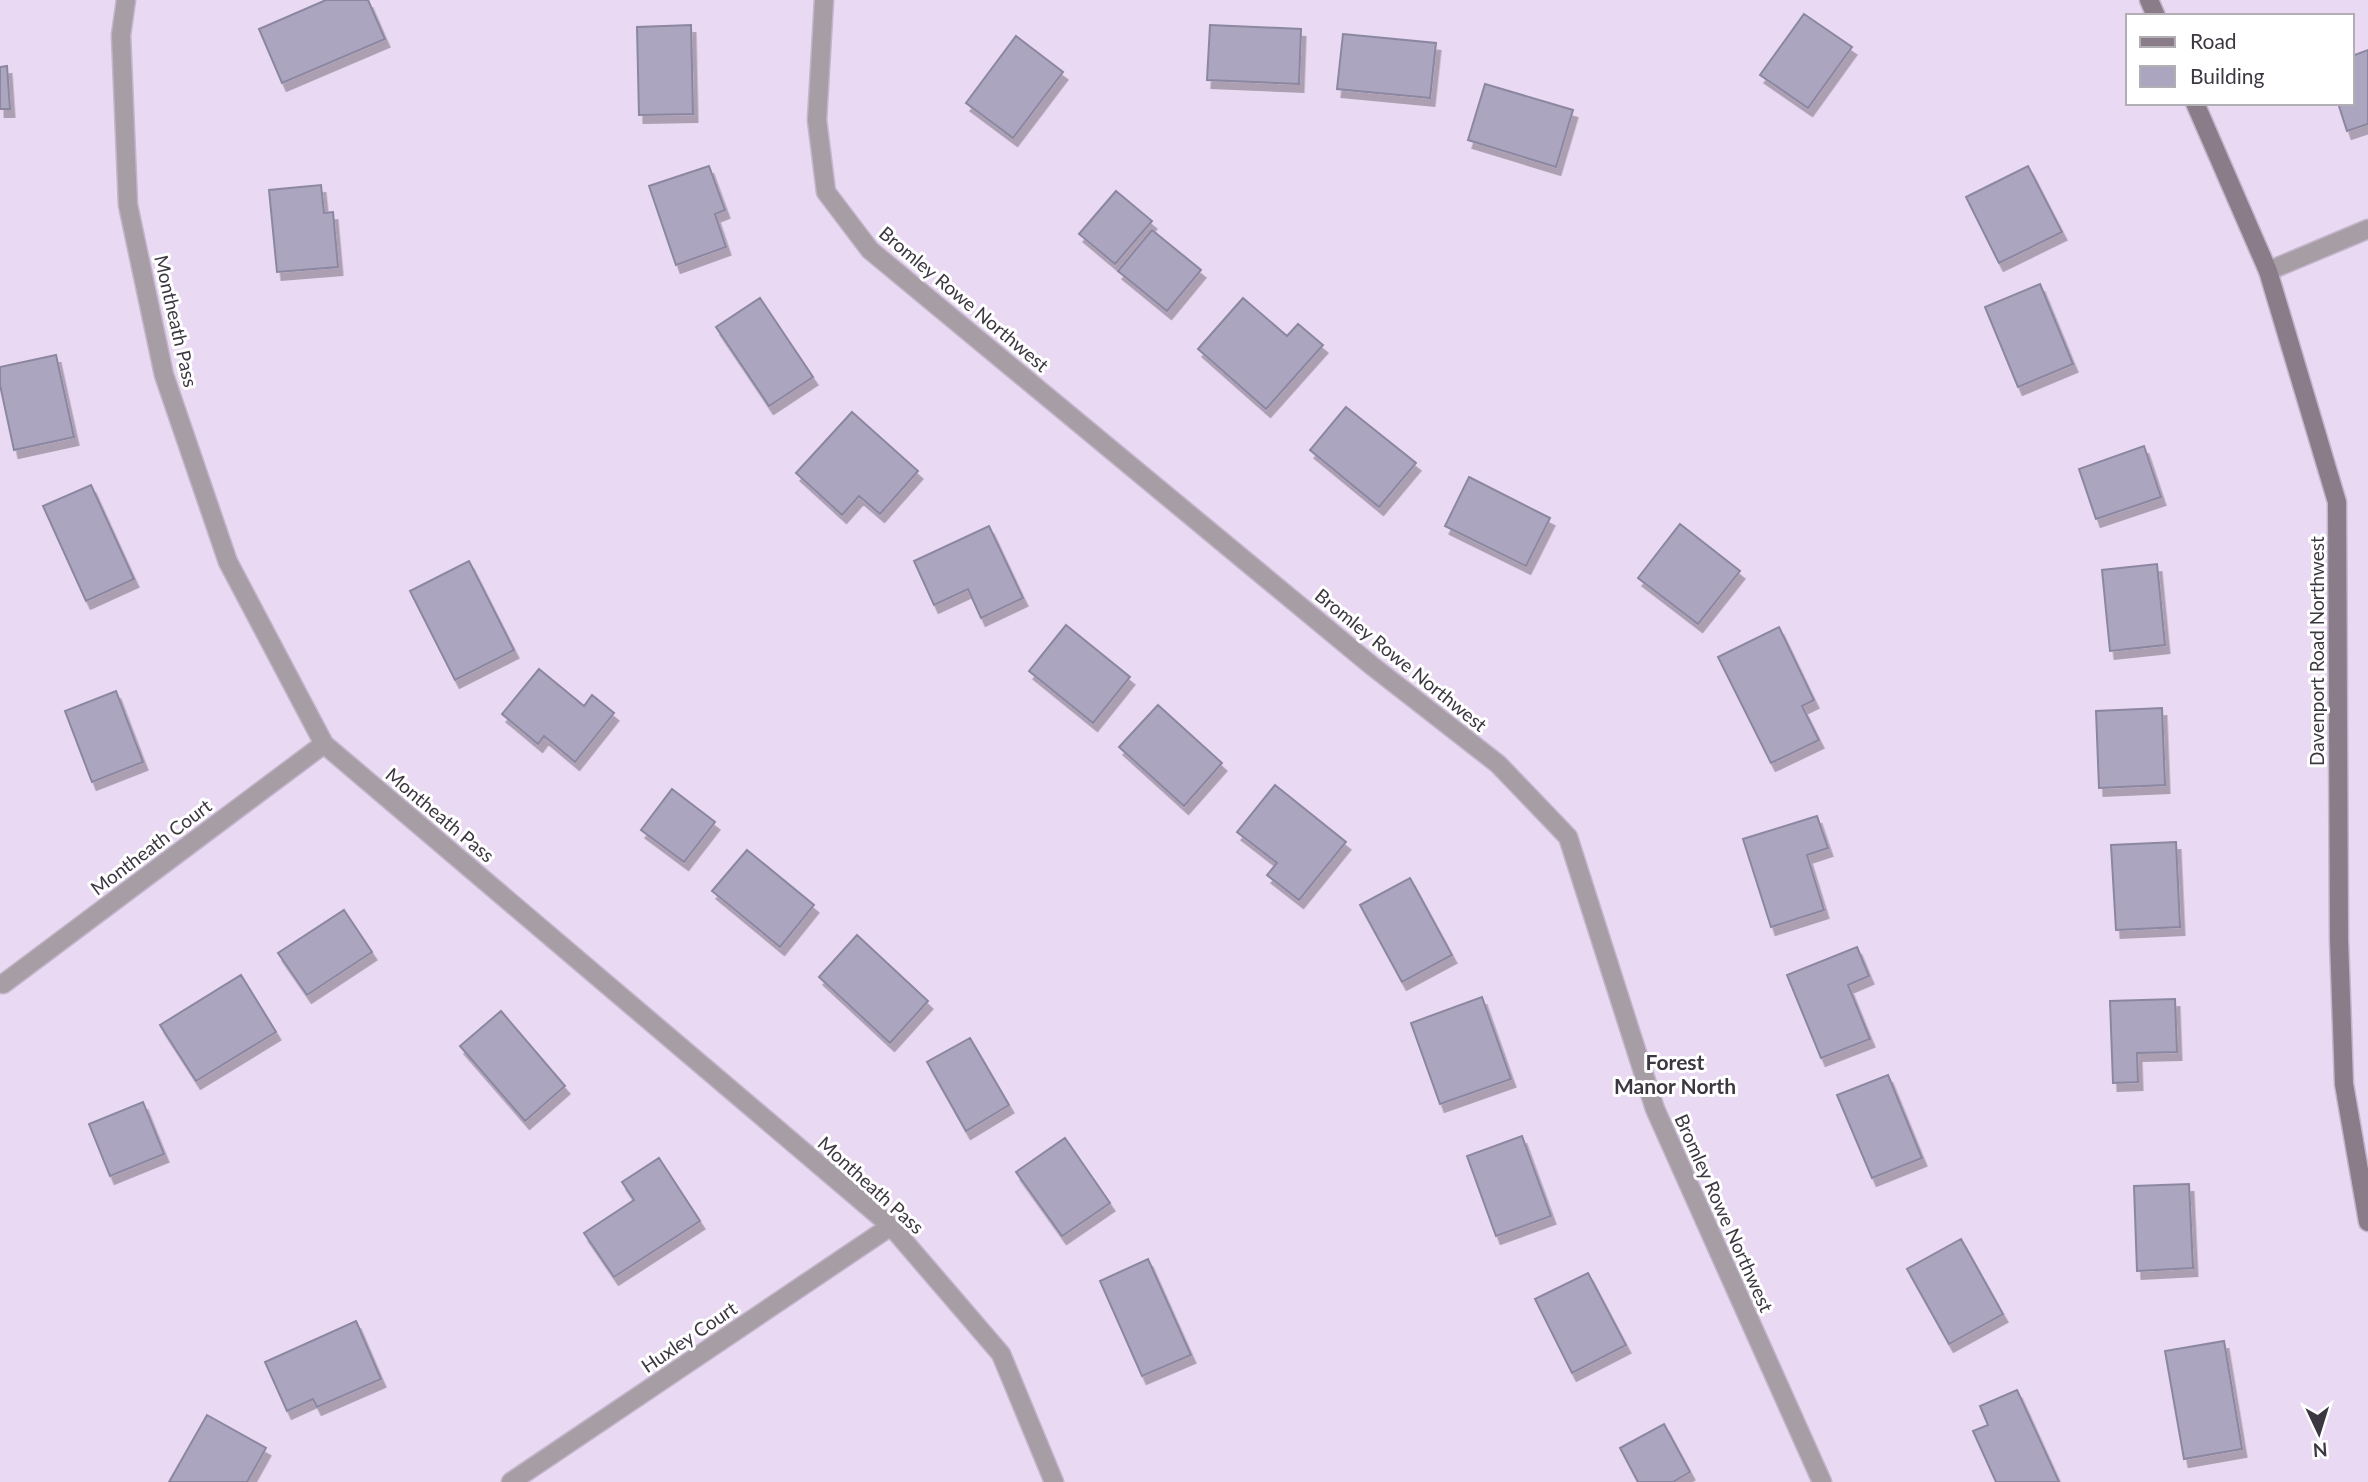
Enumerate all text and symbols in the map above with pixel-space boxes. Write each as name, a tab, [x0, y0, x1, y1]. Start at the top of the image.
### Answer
legend	[2126, 14, 2354, 105]
text: Road	[2190, 28, 2237, 53]
text: Building	[2190, 63, 2265, 88]
street label: Bromley Rowe Northwest	[875, 221, 1054, 376]
street label: Montheath Pass	[150, 253, 203, 389]
street label: Davenport Road Northwest	[2305, 536, 2328, 766]
street label: Bromley Rowe Northwest	[1311, 583, 1492, 736]
street label: Montheath Pass	[381, 763, 499, 867]
street label: Montheath Court	[86, 794, 216, 899]
district label: Forest Manor North	[1614, 1049, 1736, 1098]
street label: Bromley Rowe Northwest	[1670, 1110, 1779, 1315]
street label: Montheath Pass	[814, 1131, 929, 1238]
street label: Huxley Court	[637, 1296, 741, 1377]
north arrow	[2284, 1398, 2354, 1468]
text: N	[2312, 1438, 2328, 1462]

